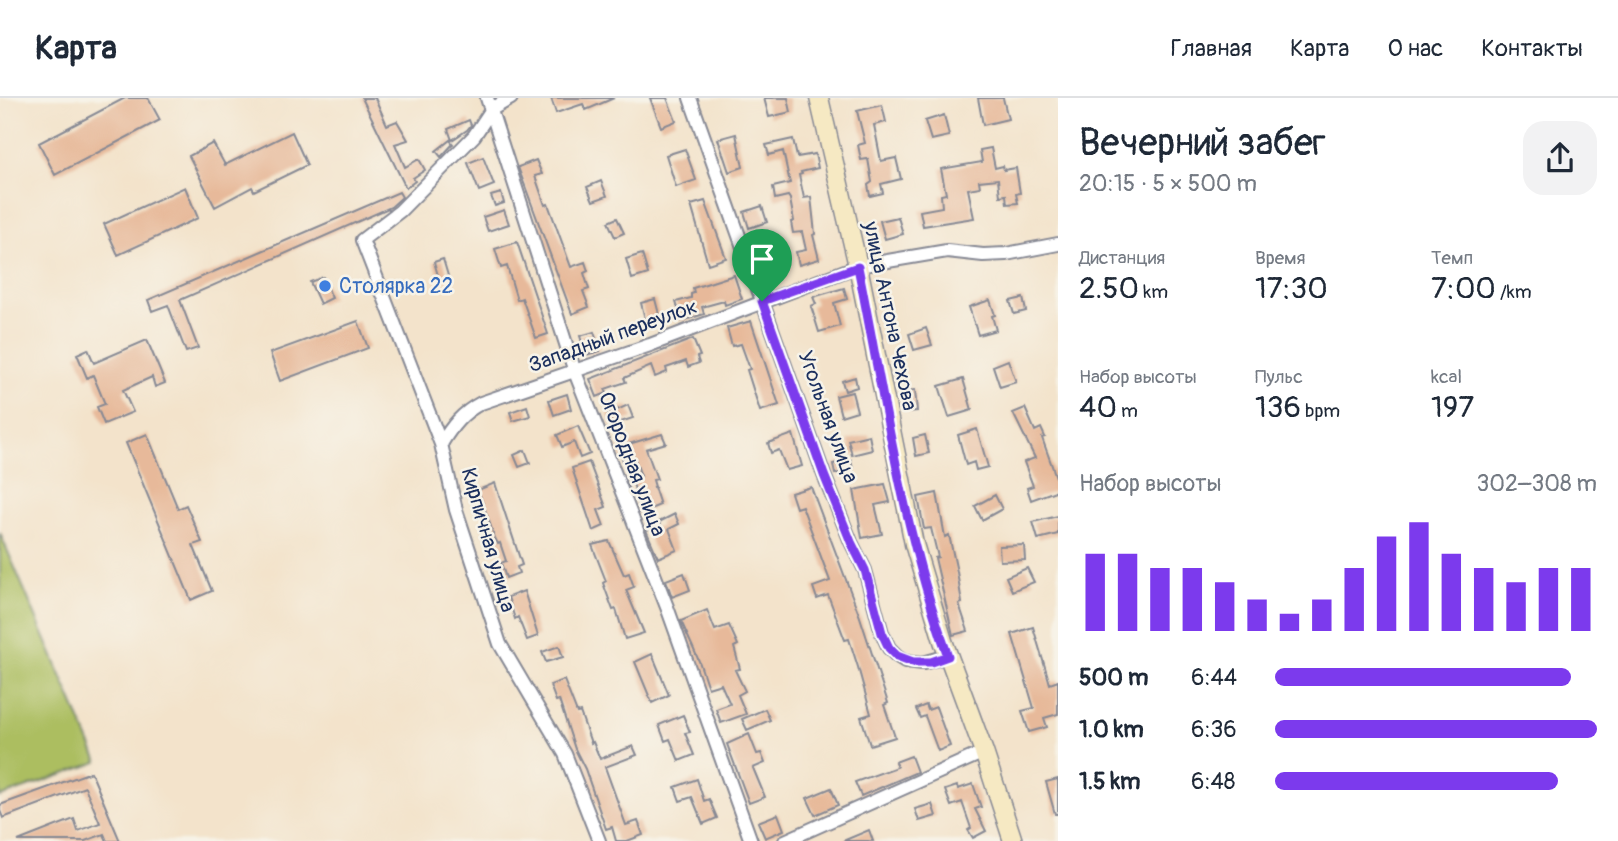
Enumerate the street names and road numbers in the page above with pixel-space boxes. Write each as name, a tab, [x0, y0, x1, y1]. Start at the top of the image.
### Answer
street label: улица Антона Чехова	[857, 218, 923, 413]
street label: Западный переулок	[525, 293, 701, 379]
street label: Угольная улица	[792, 347, 864, 487]
street label: Огородная улица	[592, 388, 672, 540]
street label: Кирпичная улица	[454, 465, 522, 615]

